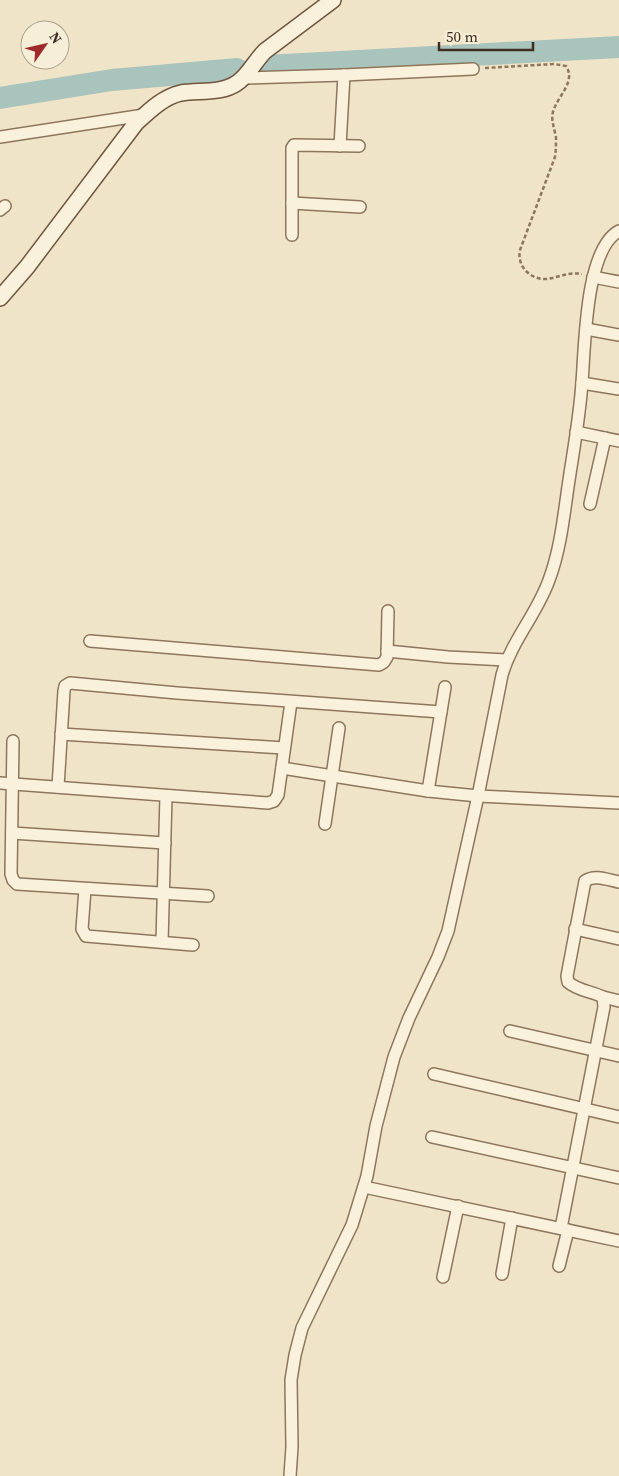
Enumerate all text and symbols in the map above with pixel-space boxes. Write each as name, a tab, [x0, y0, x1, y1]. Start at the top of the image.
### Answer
north arrow	[20, 20, 70, 70]
scale bar	[439, 20, 533, 52]
text: 50 m	[446, 26, 478, 47]
text: N	[45, 28, 67, 48]

